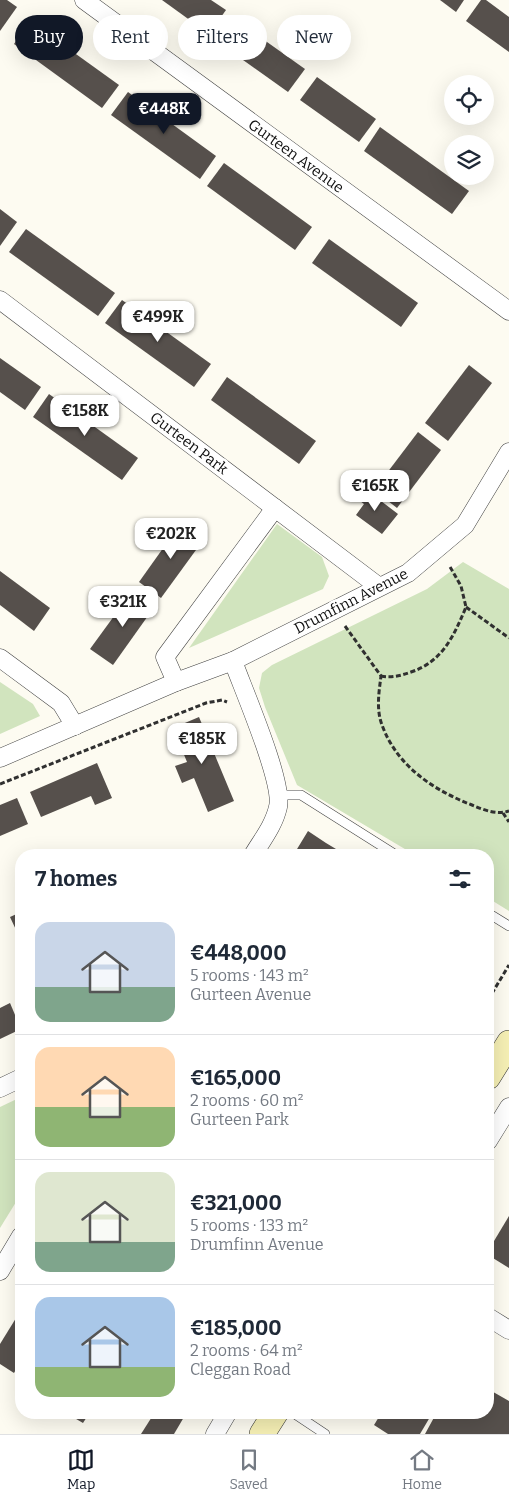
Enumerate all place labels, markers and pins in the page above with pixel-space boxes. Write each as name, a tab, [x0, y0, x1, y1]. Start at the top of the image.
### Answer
pin: €448K	[129, 92, 199, 135]
pin: €499K	[123, 300, 193, 343]
pin: €158K	[50, 394, 120, 437]
pin: €165K	[340, 470, 410, 512]
pin: €202K	[136, 518, 206, 560]
pin: €321K	[88, 586, 158, 628]
pin: €185K	[167, 722, 237, 765]

